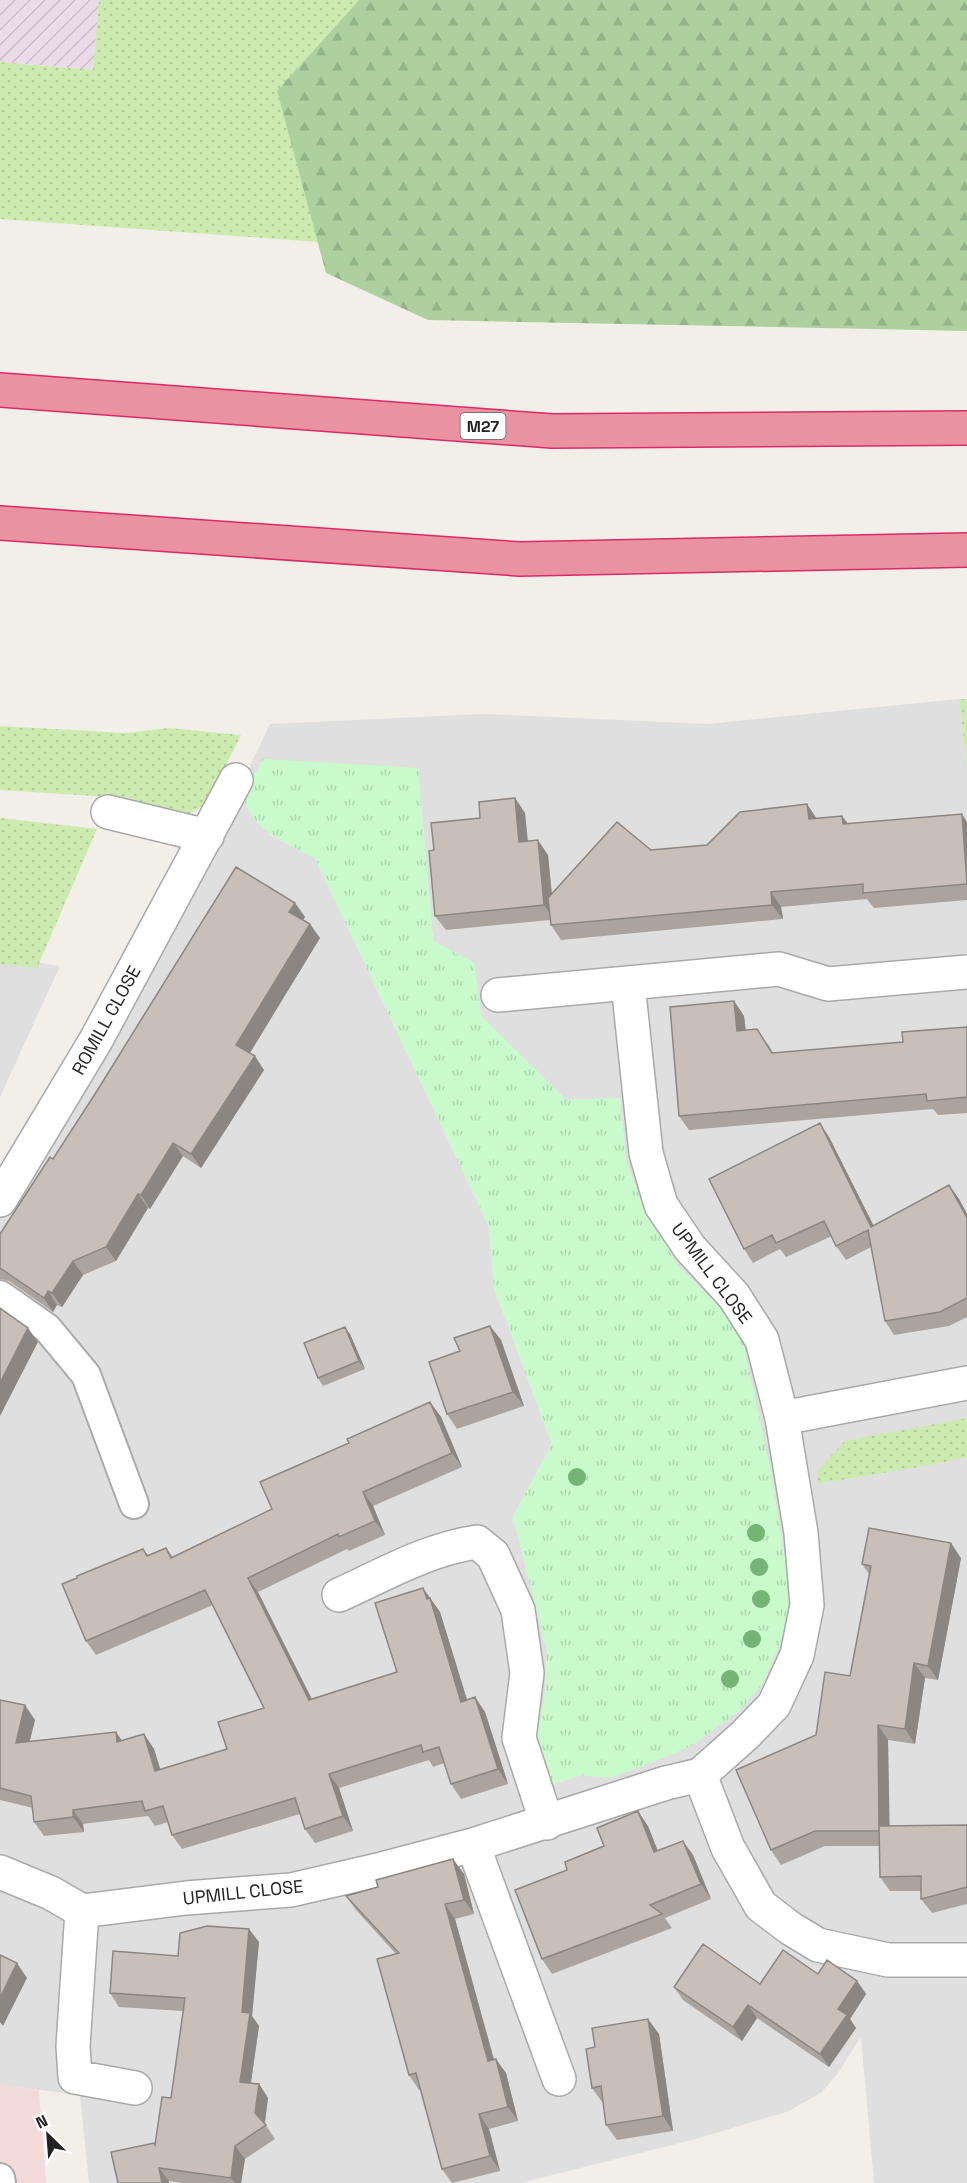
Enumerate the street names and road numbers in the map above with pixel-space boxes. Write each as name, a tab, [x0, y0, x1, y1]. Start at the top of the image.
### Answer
road number: M27	[460, 413, 506, 439]
street label: ROMILL CLOSE	[67, 961, 145, 1079]
street label: UPMILL CLOSE	[666, 1218, 758, 1328]
street label: UPMILL CLOSE	[182, 1874, 304, 1910]

